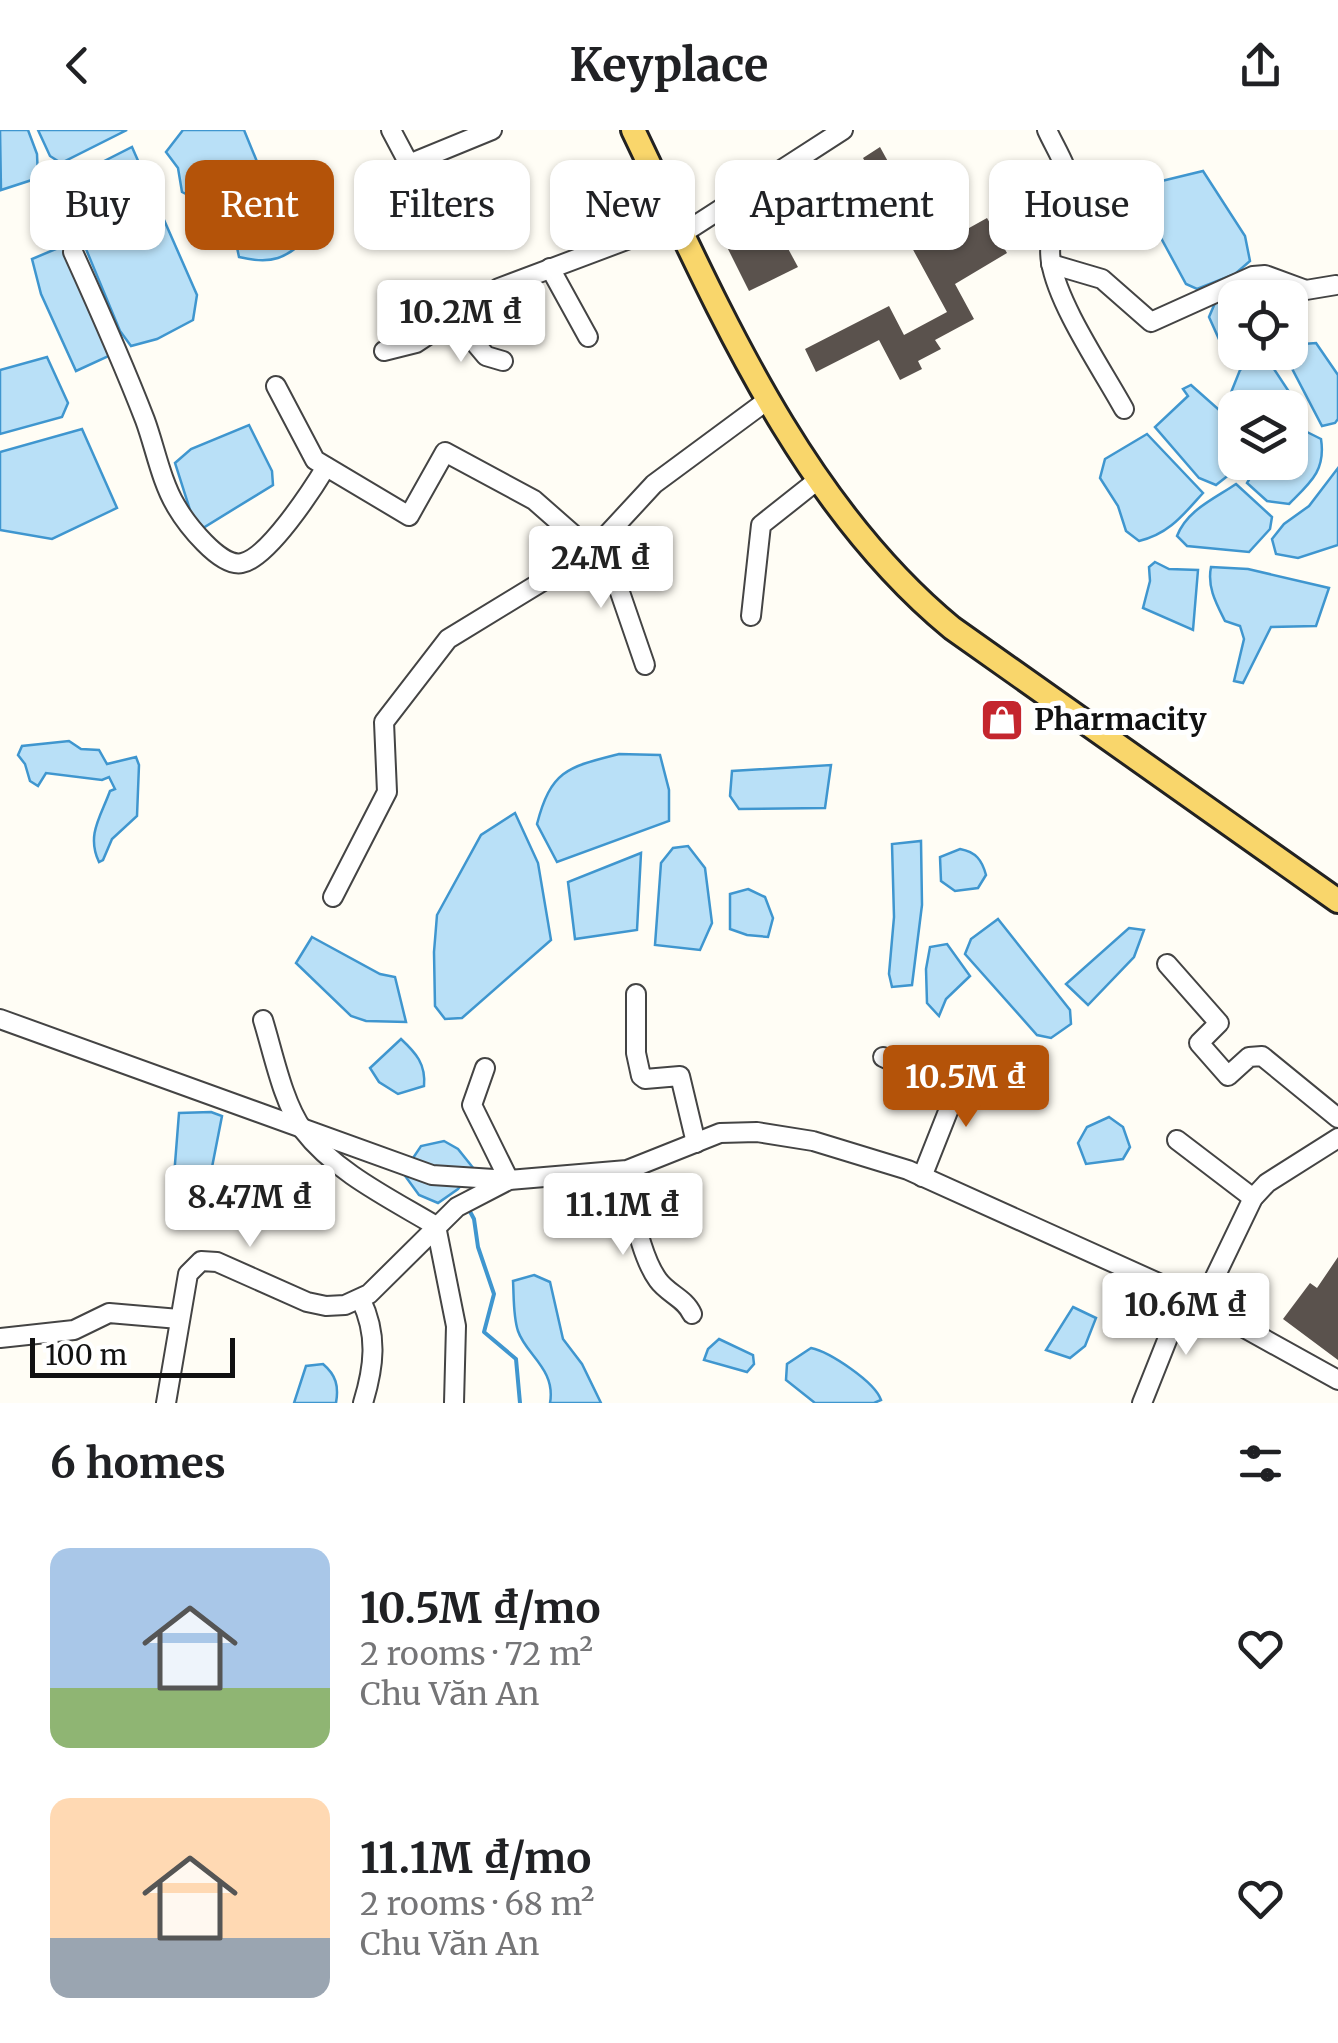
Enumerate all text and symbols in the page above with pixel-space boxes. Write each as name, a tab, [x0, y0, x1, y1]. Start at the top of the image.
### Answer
text: Keyplace	[570, 37, 768, 93]
icon: back	[50, 38, 105, 93]
icon: share	[1233, 38, 1288, 93]
chip: Buy	[30, 160, 165, 250]
chip: Rent	[185, 160, 334, 250]
chip: Filters	[354, 160, 530, 250]
chip: New	[550, 160, 695, 250]
chip: Apartment	[715, 160, 969, 250]
chip: House	[989, 160, 1164, 250]
pin: 10.2M ₫	[369, 280, 553, 365]
map controls	[1218, 280, 1308, 480]
button: locate	[1218, 280, 1308, 370]
text: 10.2M ₫	[399, 292, 523, 332]
button: layers	[1218, 390, 1308, 480]
pin: 24M ₫	[531, 526, 671, 611]
text: 24M ₫	[551, 538, 651, 578]
shop icon: Pharmacity	[979, 697, 1025, 743]
place label: Pharmacity	[1034, 700, 1207, 738]
pin: 10.5M ₫	[874, 1045, 1058, 1130]
text: 10.5M ₫	[905, 1057, 1027, 1097]
pin: 8.47M ₫	[158, 1165, 342, 1250]
pin: 11.1M ₫	[531, 1173, 715, 1258]
text: 8.47M ₫	[187, 1177, 313, 1217]
text: 11.1M ₫	[566, 1185, 680, 1225]
pin: 10.6M ₫	[1094, 1273, 1278, 1358]
text: 10.6M ₫	[1124, 1285, 1248, 1325]
scale bar	[30, 1333, 235, 1378]
text: 100 m	[45, 1337, 127, 1373]
icon: filters	[1233, 1436, 1288, 1491]
text: 6 homes	[50, 1437, 226, 1489]
text: 10.5M ₫/mo	[360, 1582, 600, 1634]
icon: home	[130, 1588, 250, 1708]
icon: heart	[1233, 1621, 1288, 1676]
text: 2 rooms · 72 m²	[360, 1634, 593, 1674]
text: Chu Văn An	[360, 1674, 540, 1714]
text: 11.1M ₫/mo	[360, 1832, 591, 1884]
icon: home	[130, 1838, 250, 1958]
icon: heart	[1233, 1871, 1288, 1926]
text: 2 rooms · 68 m²	[360, 1884, 594, 1924]
text: Chu Văn An	[360, 1924, 540, 1964]

